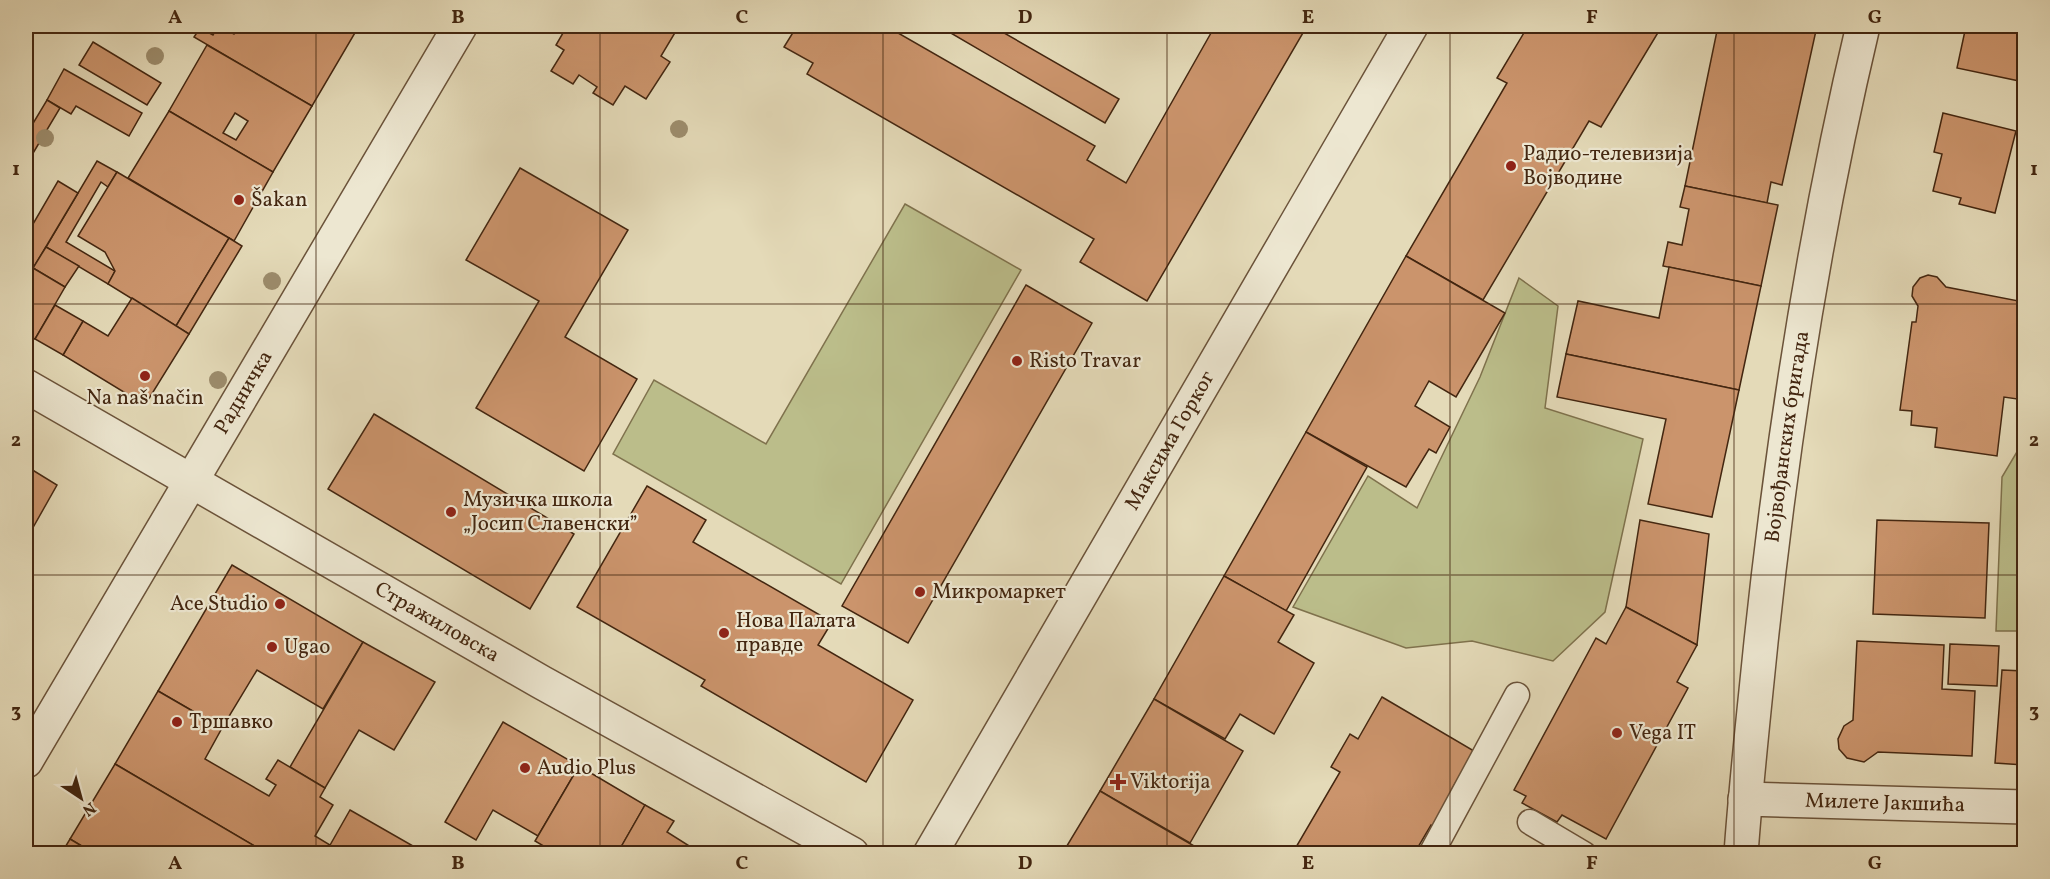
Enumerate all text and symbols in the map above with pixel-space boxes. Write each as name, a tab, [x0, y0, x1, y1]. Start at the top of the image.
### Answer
text: A	[168, 4, 182, 32]
text: B	[451, 4, 465, 32]
text: C	[736, 4, 749, 32]
text: D	[1018, 4, 1032, 32]
text: E	[1302, 4, 1314, 32]
text: F	[1586, 4, 1598, 32]
text: G	[1868, 4, 1882, 32]
place label: Радио-телевизија Војводине	[1523, 140, 1693, 193]
text: 1	[12, 156, 20, 184]
text: 1	[2030, 156, 2038, 184]
marker: Радио-телевизија Војводине	[1504, 159, 1518, 173]
place label: Šakan	[251, 186, 308, 215]
marker: Šakan	[232, 193, 246, 207]
street label: Војвођанских бригада	[1758, 329, 1817, 544]
street label: Радничка	[207, 345, 280, 440]
place label: Risto Travar	[1029, 347, 1141, 376]
marker: Risto Travar	[1010, 354, 1024, 368]
street label: Максима Горког	[1118, 366, 1222, 516]
marker: Na naš način	[138, 369, 152, 383]
place label: Na naš način	[86, 384, 204, 413]
text: 2	[11, 427, 21, 455]
text: 2	[2029, 427, 2039, 455]
place label: Музичка школа „Јосип Славенски”	[463, 486, 638, 539]
marker: Музичка школа „Јосип Славенски”	[444, 505, 458, 519]
street label: Стражиловска	[369, 575, 505, 670]
place label: Микромаркет	[932, 578, 1066, 607]
marker: Микромаркет	[913, 585, 927, 599]
place label: Ace Studio	[170, 590, 268, 619]
marker: Ace Studio	[273, 597, 287, 611]
place label: Нова Палата правде	[736, 607, 856, 660]
marker: Нова Палата правде	[717, 626, 731, 640]
place label: Ugao	[284, 633, 331, 662]
marker: Ugao	[265, 640, 279, 654]
text: 3	[11, 698, 21, 726]
text: 3	[2029, 698, 2039, 726]
place label: Тршавко	[189, 708, 273, 737]
marker: Тршавко	[170, 715, 184, 729]
place label: Vega IT	[1629, 719, 1696, 748]
marker: Vega IT	[1610, 726, 1624, 740]
place label: Audio Plus	[537, 754, 636, 783]
marker: Audio Plus	[518, 761, 532, 775]
north arrow	[51, 768, 111, 828]
place label: Viktorija	[1130, 768, 1211, 797]
marker: Viktorija	[1111, 775, 1125, 789]
street label: Милете Јакшића	[1804, 786, 1965, 820]
text: N	[77, 796, 100, 821]
text: A	[168, 850, 182, 878]
text: B	[451, 850, 465, 878]
text: C	[736, 850, 749, 878]
text: D	[1018, 850, 1032, 878]
text: E	[1302, 850, 1314, 878]
text: F	[1586, 850, 1598, 878]
text: G	[1868, 850, 1882, 878]

